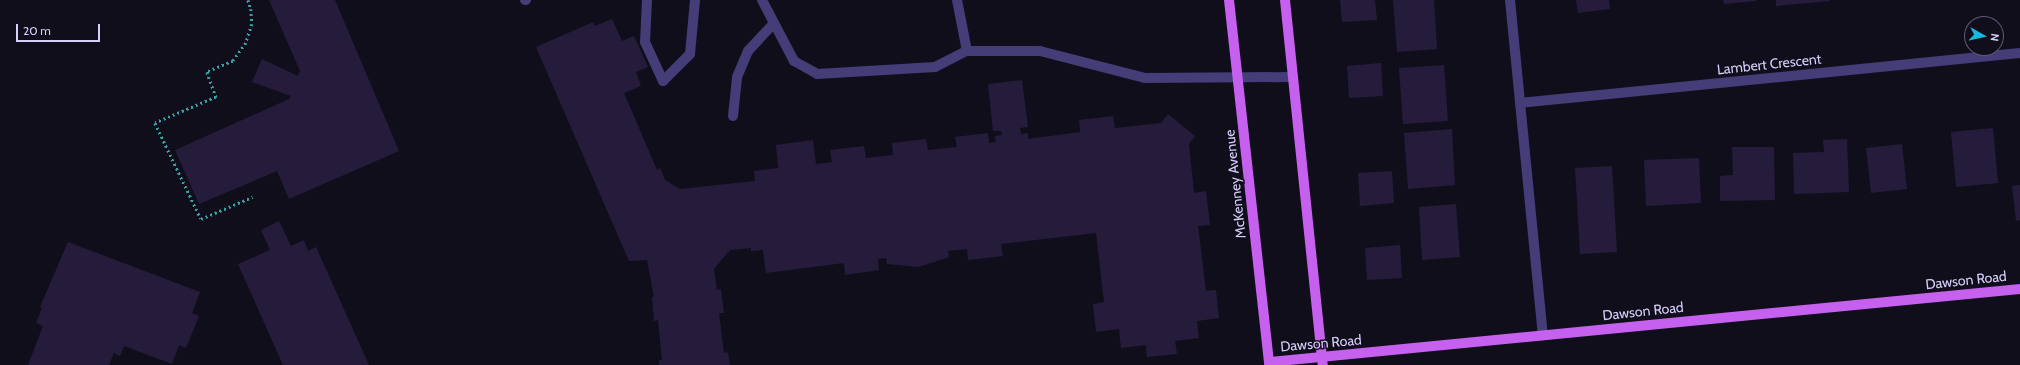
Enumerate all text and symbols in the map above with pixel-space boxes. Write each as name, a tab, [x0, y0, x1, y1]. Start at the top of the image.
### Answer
scale bar	[18, 16, 102, 42]
north arrow	[1964, 16, 2004, 56]
text: 20 m	[23, 23, 51, 38]
text: N	[1987, 33, 2002, 42]
street label: Lambert Crescent	[1716, 50, 1822, 78]
street label: McKenney Avenue	[1221, 129, 1249, 239]
street label: Dawson Road	[1925, 267, 2007, 293]
street label: Dawson Road	[1602, 298, 1684, 324]
street label: Dawson Road	[1280, 331, 1362, 355]

